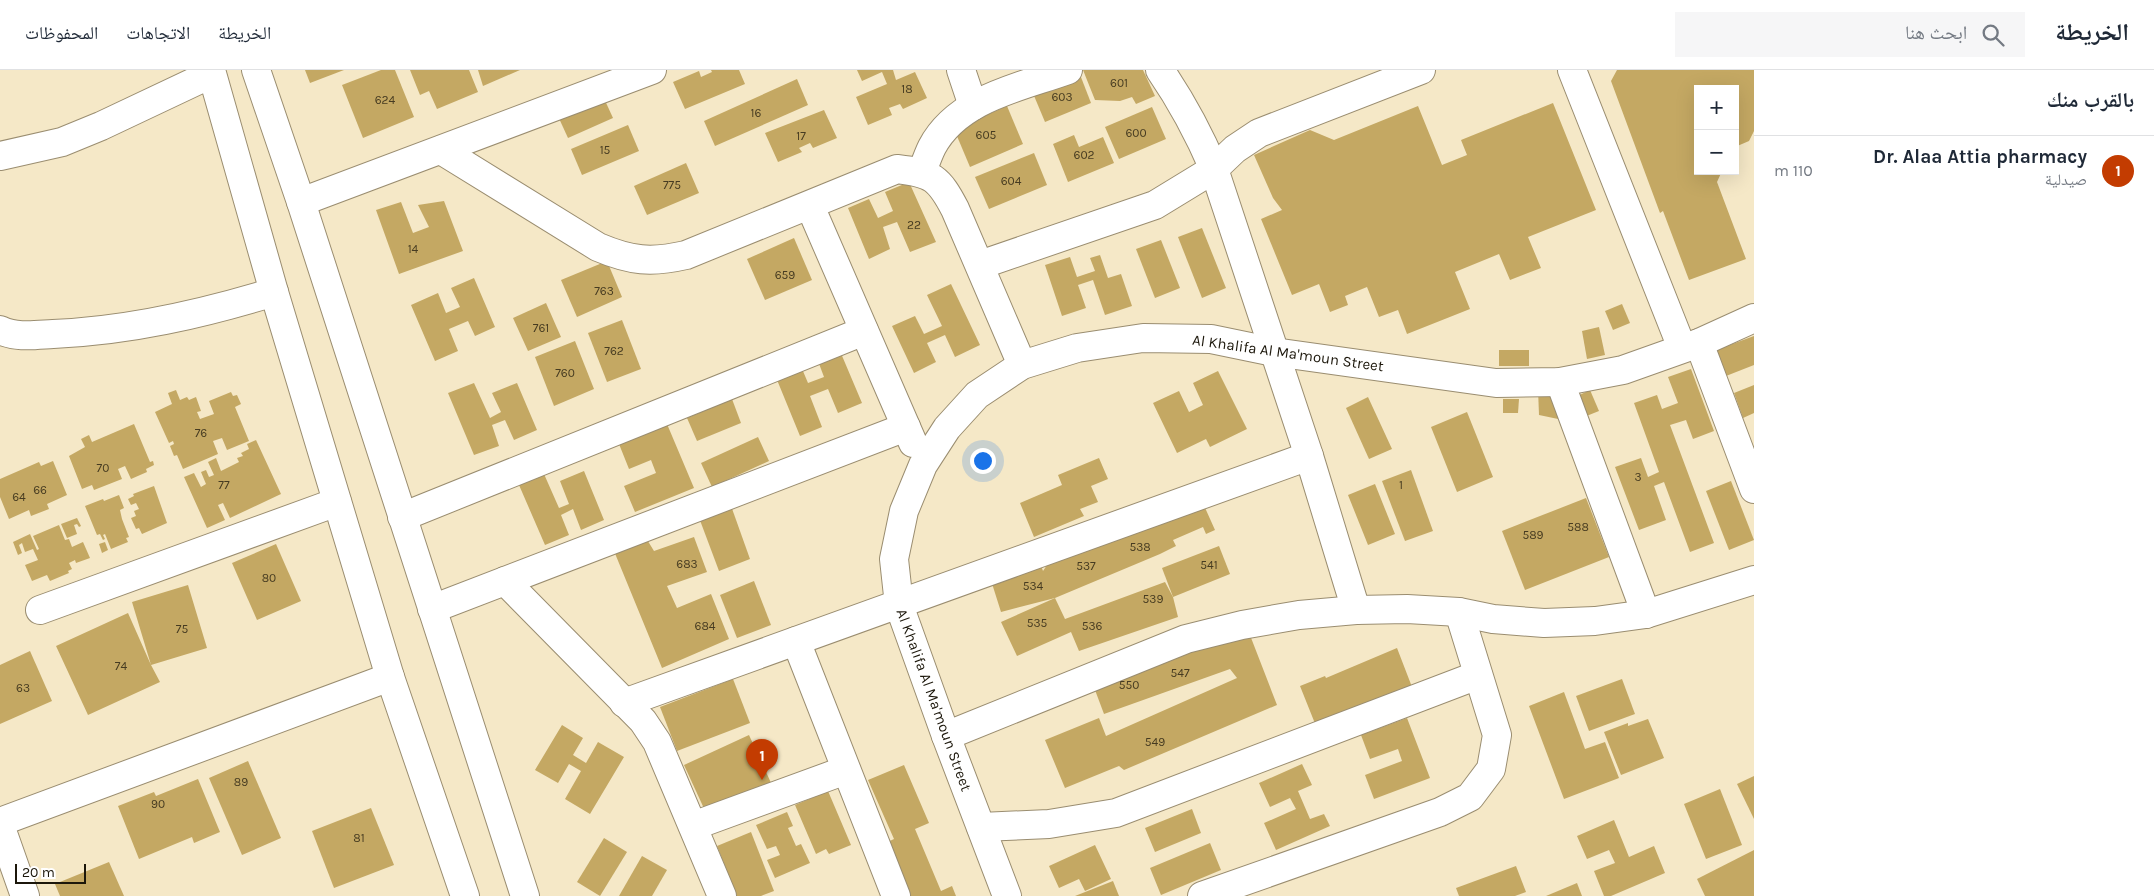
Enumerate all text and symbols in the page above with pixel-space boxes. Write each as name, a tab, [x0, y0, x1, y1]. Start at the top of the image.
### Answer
search box	[1675, 12, 2025, 57]
text: الخريطة	[2055, 18, 2129, 46]
icon: search	[1979, 21, 2007, 49]
text: المحفوظات	[25, 22, 98, 44]
text: الاتجاهات	[126, 22, 190, 44]
text: الخريطة	[218, 22, 271, 44]
text: ابحث هنا	[1905, 22, 1967, 44]
house number: 601	[1110, 76, 1128, 90]
house number: 18	[901, 82, 913, 96]
map controls	[1694, 85, 1739, 175]
button: +	[1694, 85, 1739, 130]
text: بالقرب منك	[2047, 88, 2134, 112]
house number: 603	[1051, 90, 1073, 104]
house number: 624	[375, 93, 396, 107]
house number: 16	[751, 106, 762, 120]
house number: 600	[1125, 126, 1147, 140]
house number: 605	[976, 128, 997, 142]
house number: 17	[796, 129, 806, 143]
button: −	[1694, 130, 1739, 175]
house number: 15	[600, 143, 611, 157]
text: Dr. Alaa Attia pharmacy	[1873, 146, 2087, 168]
house number: 602	[1074, 148, 1095, 162]
text: 110 m	[1774, 161, 1813, 180]
text: 1	[2115, 161, 2121, 180]
text: صيدلية	[2045, 170, 2087, 189]
house number: 604	[1001, 174, 1022, 188]
house number: 775	[663, 178, 681, 192]
house number: 22	[907, 218, 921, 232]
house number: 14	[408, 242, 419, 256]
house number: 659	[775, 268, 795, 282]
house number: 763	[594, 284, 614, 298]
house number: 761	[533, 321, 549, 335]
street label: Al Khalifa Al Ma'moun Street	[1191, 331, 1385, 375]
house number: 762	[604, 344, 624, 358]
house number: 760	[555, 366, 575, 380]
house number: 76	[195, 426, 207, 440]
your location	[970, 448, 996, 474]
house number: 70	[97, 461, 109, 475]
house number: 3	[1634, 470, 1642, 484]
house number: 77	[218, 478, 230, 492]
house number: 1	[1399, 478, 1403, 492]
house number: 66	[33, 483, 47, 497]
house number: 64	[12, 490, 26, 504]
house number: 588	[1567, 520, 1589, 534]
house number: 589	[1522, 528, 1544, 542]
house number: 538	[1129, 540, 1151, 554]
house number: 683	[676, 557, 698, 571]
house number: 541	[1200, 558, 1218, 572]
house number: 537	[1076, 559, 1096, 573]
house number: 80	[262, 571, 276, 585]
house number: 534	[1023, 579, 1044, 593]
house number: 539	[1143, 592, 1163, 606]
street label: Al Khalifa Al Ma'moun Street	[893, 606, 976, 794]
house number: 535	[1027, 616, 1048, 630]
house number: 684	[695, 619, 716, 633]
house number: 536	[1082, 619, 1102, 633]
house number: 75	[176, 622, 188, 636]
house number: 74	[115, 659, 127, 673]
house number: 547	[1170, 666, 1190, 680]
house number: 550	[1119, 678, 1139, 692]
house number: 63	[16, 681, 30, 695]
house number: 549	[1145, 735, 1165, 749]
pin: 1	[746, 739, 778, 780]
house number: 89	[234, 775, 248, 789]
house number: 90	[151, 797, 165, 811]
house number: 81	[353, 831, 365, 845]
scale bar	[15, 861, 86, 884]
text: 20 m	[22, 864, 55, 881]

